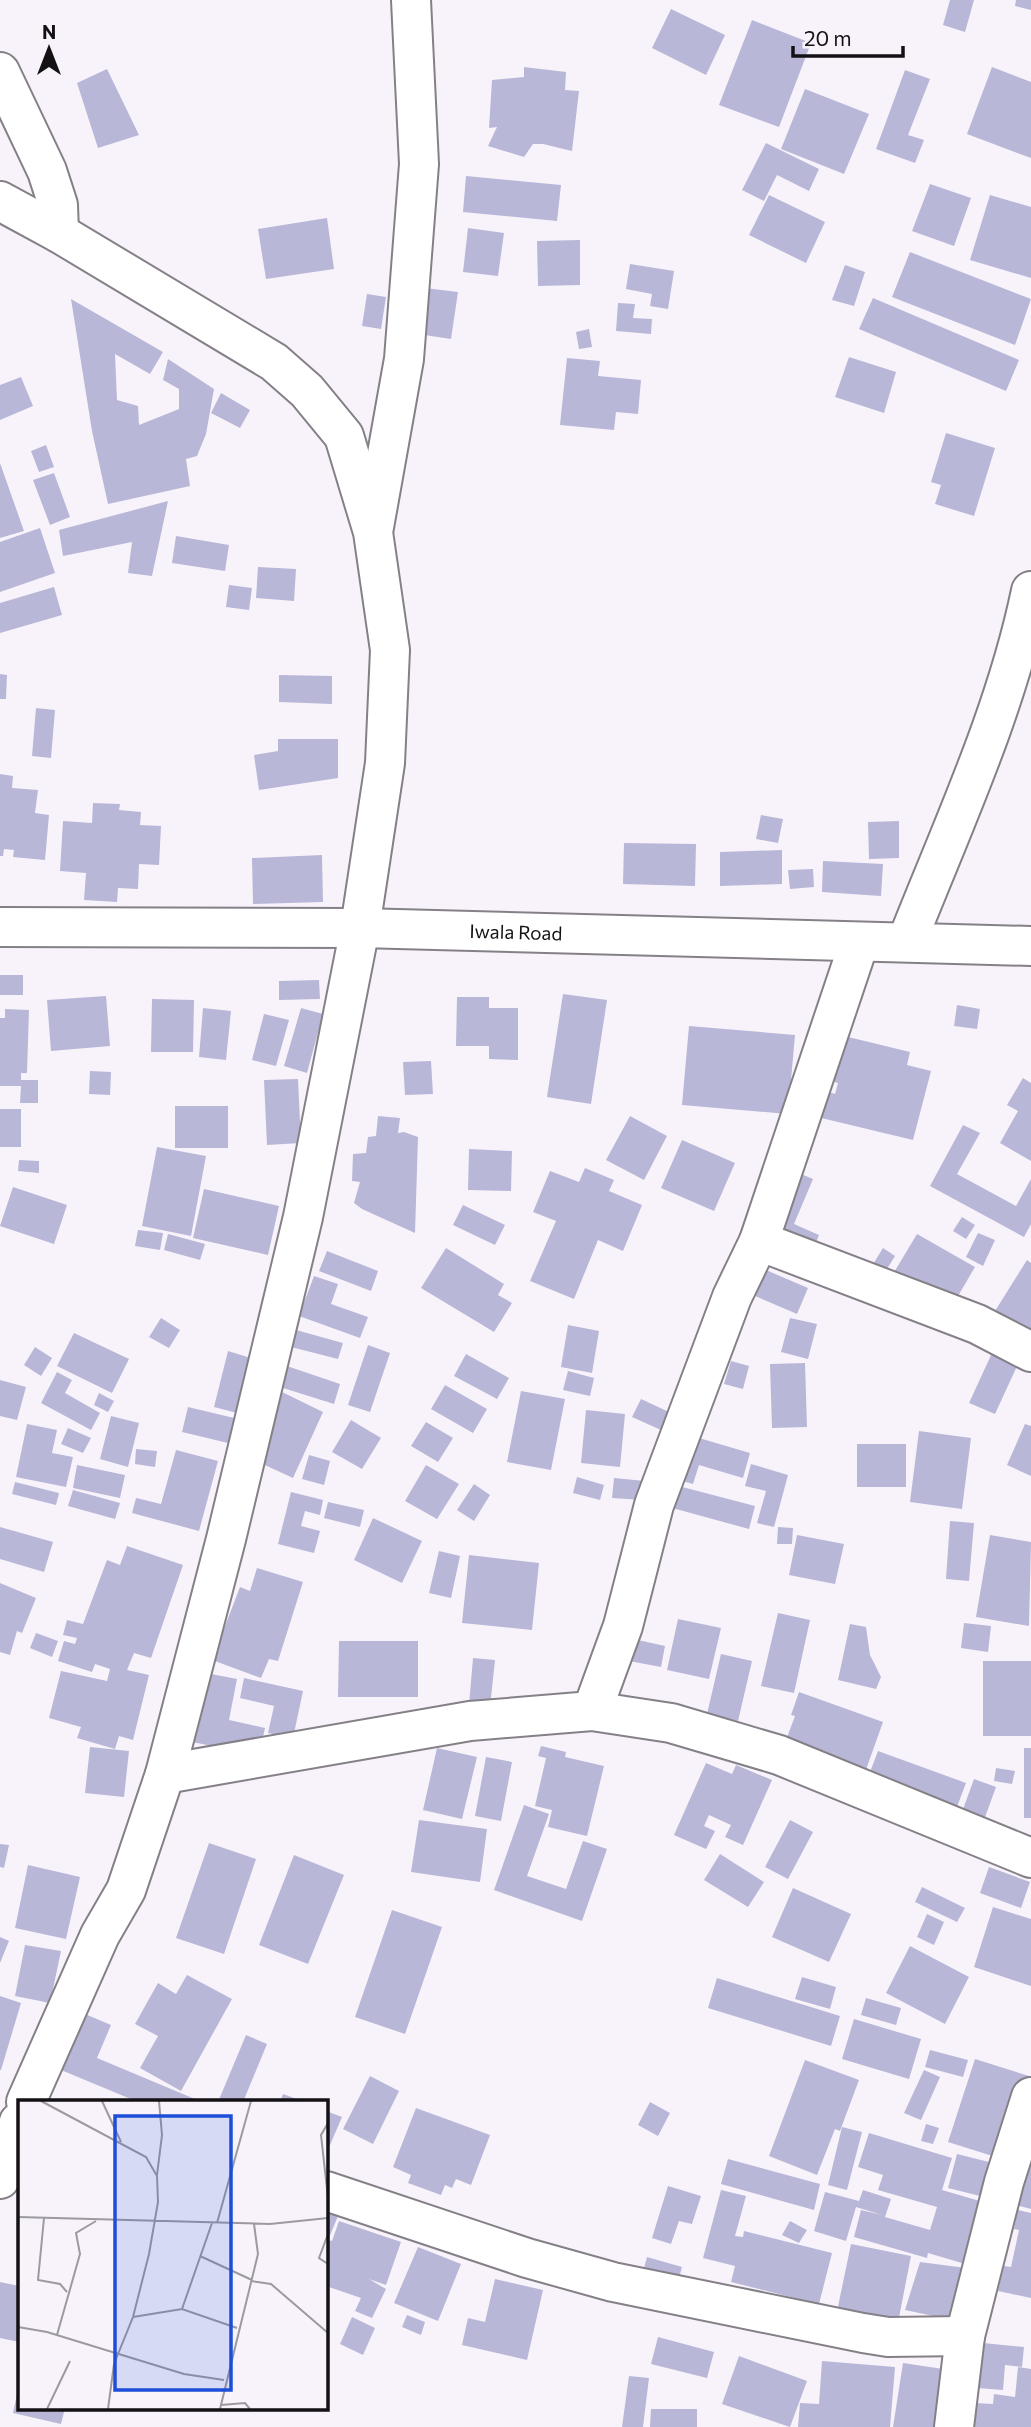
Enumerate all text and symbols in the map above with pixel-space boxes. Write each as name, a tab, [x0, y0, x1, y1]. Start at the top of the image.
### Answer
north arrow	[14, 14, 84, 84]
scale bar	[793, 14, 903, 58]
text: N	[42, 20, 56, 43]
text: 20 m	[804, 25, 852, 50]
street label: Iwala Road	[469, 919, 563, 944]
inset map	[18, 2100, 327, 2410]

